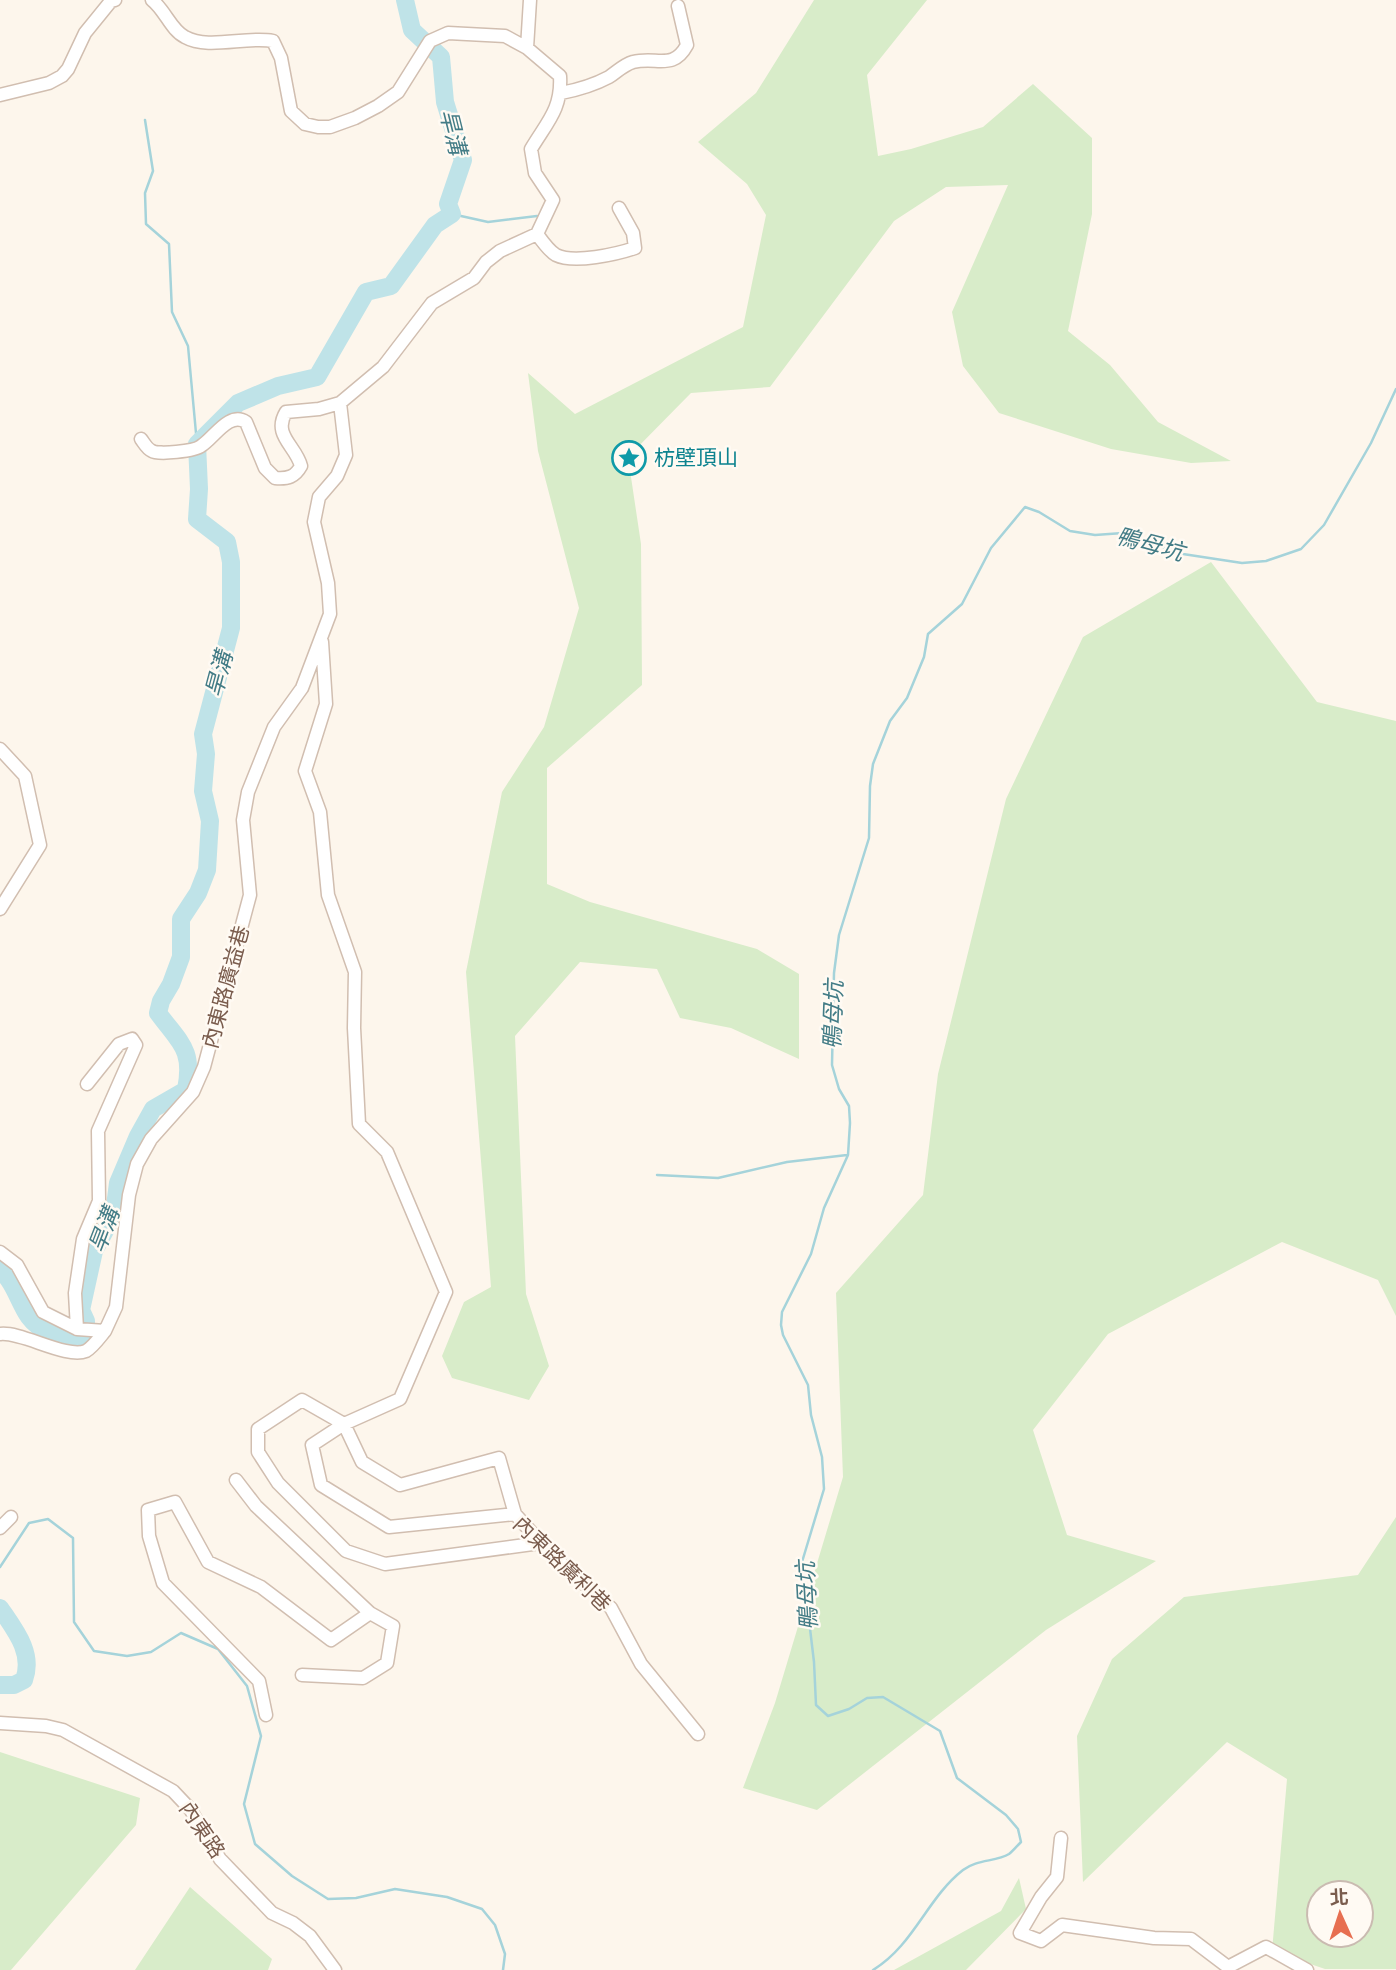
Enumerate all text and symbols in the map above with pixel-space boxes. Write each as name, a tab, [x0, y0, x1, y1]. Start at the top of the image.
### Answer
water label: 旱溝	[436, 107, 472, 160]
place icon: 枋壁頂山	[610, 439, 648, 477]
place label: 枋壁頂山	[654, 445, 738, 469]
water label: 鴨母坑	[1114, 523, 1190, 565]
water label: 旱溝	[200, 646, 237, 699]
street label: 內東路廣益巷	[197, 923, 253, 1051]
water label: 鴨母坑	[819, 977, 846, 1050]
water label: 旱溝	[84, 1201, 125, 1256]
street label: 內東路廣利巷	[509, 1511, 616, 1616]
water label: 鴨母坑	[792, 1558, 821, 1631]
street label: 內東路	[175, 1797, 230, 1862]
north arrow	[1305, 1879, 1375, 1949]
text: 北	[1329, 1886, 1349, 1909]

